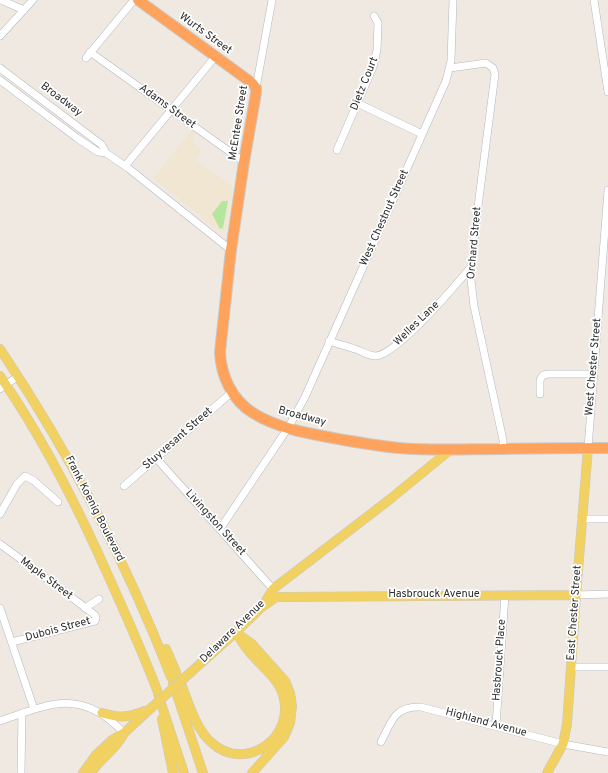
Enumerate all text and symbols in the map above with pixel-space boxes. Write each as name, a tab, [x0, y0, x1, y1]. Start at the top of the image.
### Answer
street label: Wurts Street	[176, 10, 234, 58]
street label: Dietz Court	[348, 55, 382, 113]
street label: Broadway	[37, 80, 85, 120]
street label: Adams Street	[136, 82, 198, 132]
street label: McEntee Street	[227, 84, 251, 162]
street label: West Chestnut Street	[358, 168, 412, 268]
street label: Orchard Street	[465, 206, 485, 280]
street label: Welles Lane	[391, 299, 443, 349]
street label: West Chester Street	[583, 318, 605, 416]
street label: Broadway	[277, 404, 327, 430]
street label: Stuyvesant Street	[140, 405, 216, 473]
street label: Frank Koenig Boulevard	[62, 454, 126, 564]
street label: Livingston Street	[182, 487, 248, 559]
street label: Maple Street	[17, 555, 75, 603]
street label: East Chester Street	[565, 565, 585, 661]
street label: Hasbrouck Avenue	[388, 588, 480, 602]
street label: Delaware Avenue	[198, 598, 268, 666]
street label: Dubois Street	[24, 615, 92, 645]
street label: Hasbrouck Place	[491, 619, 509, 701]
street label: Highland Avenue	[444, 706, 528, 740]

